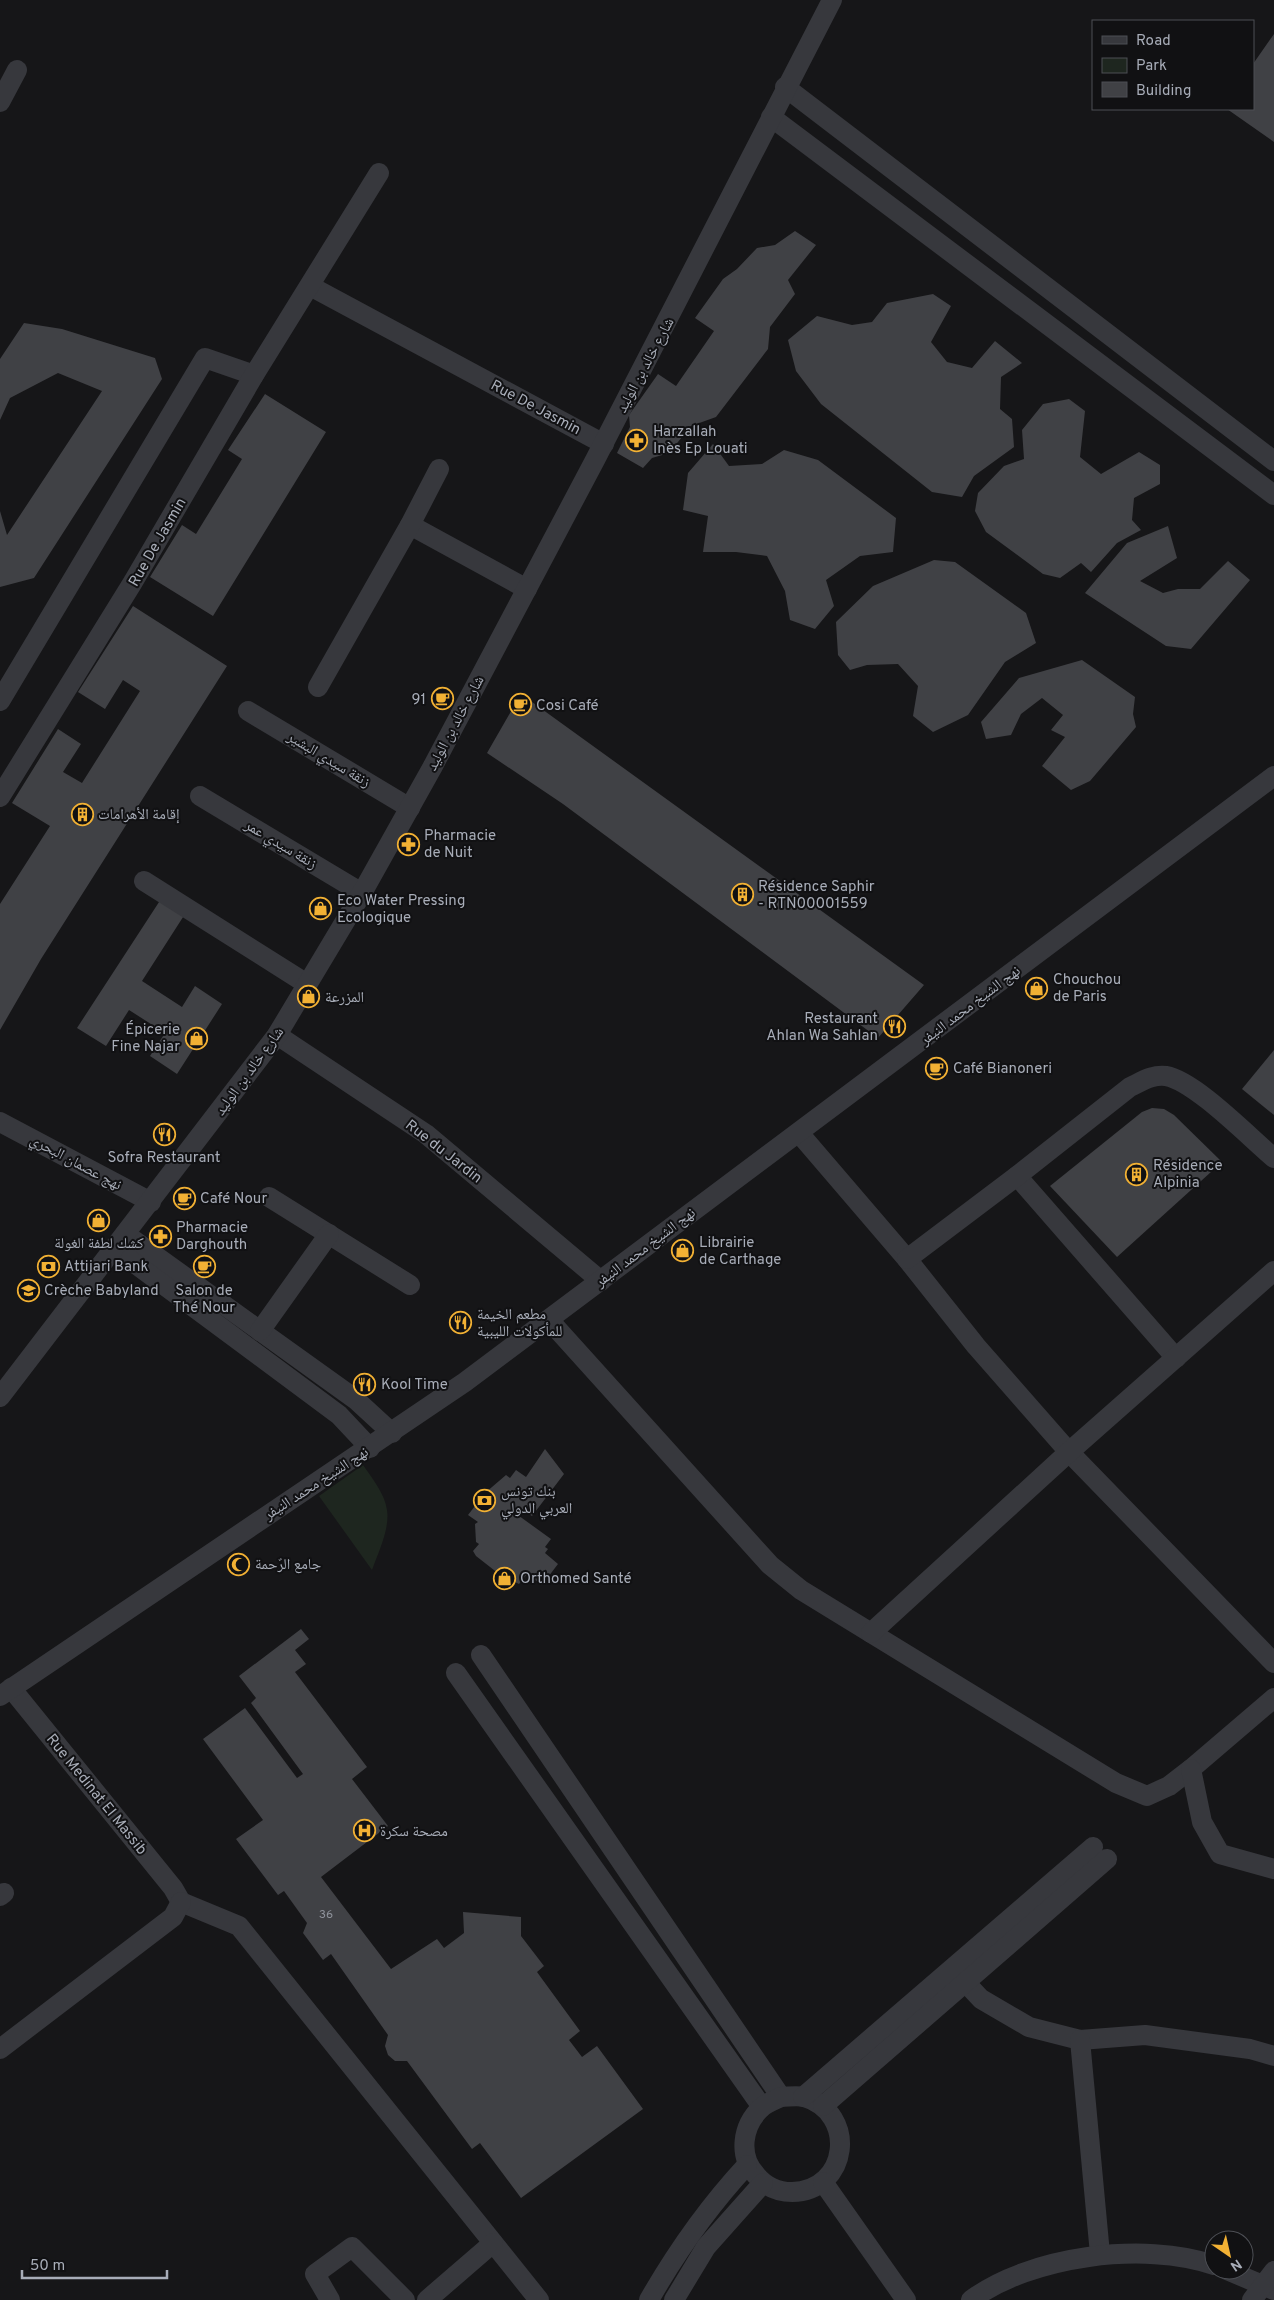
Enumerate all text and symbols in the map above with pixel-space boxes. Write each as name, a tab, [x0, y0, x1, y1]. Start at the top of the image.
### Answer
legend	[1092, 20, 1254, 110]
text: Road	[1136, 32, 1171, 51]
text: Park	[1136, 57, 1167, 76]
text: Building	[1136, 82, 1191, 101]
street label: شارع خالد بن الوليد	[613, 315, 679, 417]
street label: Rue De Jasmin	[487, 377, 584, 440]
place label: Harzallah Inès Ep Louati	[653, 423, 748, 459]
pharmacy icon: Harzallah Inès Ep Louati	[625, 428, 649, 452]
street label: Rue De Jasmin	[125, 495, 191, 591]
street label: شارع خالد بن الوليد	[423, 673, 489, 775]
cafe icon: 91	[430, 687, 454, 711]
place label: 91	[411, 691, 426, 710]
cafe icon: Cosi Café	[508, 693, 532, 717]
place label: Cosi Café	[536, 697, 599, 716]
street label: زنقة سيدي البشير	[282, 727, 373, 793]
building icon: إقامة الأهرامات	[70, 802, 94, 826]
place label: إقامة الأهرامات	[98, 806, 180, 825]
street label: زنقة سيدي عمر	[239, 816, 320, 875]
place label: Pharmacie de Nuit	[424, 827, 496, 863]
pharmacy icon: Pharmacie de Nuit	[396, 832, 420, 856]
place label: Résidence Saphir - RTN00001559	[758, 878, 875, 914]
building icon: Résidence Saphir - RTN00001559	[730, 883, 754, 907]
place label: Eco Water Pressing Ecologique	[337, 892, 466, 928]
shop icon: Eco Water Pressing Ecologique	[309, 897, 333, 921]
street label: نهج الشيخ محمد النيفر	[916, 962, 1025, 1051]
place label: Chouchou de Paris	[1053, 971, 1121, 1007]
shop icon: Chouchou de Paris	[1025, 976, 1049, 1000]
shop icon: المزرعة	[297, 985, 321, 1009]
place label: المزرعة	[325, 989, 364, 1008]
place label: Restaurant Ahlan Wa Sahlan	[766, 1010, 878, 1046]
restaurant icon: Restaurant Ahlan Wa Sahlan	[882, 1015, 906, 1039]
place label: Épicerie Fine Najar	[111, 1020, 180, 1057]
street label: شارع خالد بن الوليد	[212, 1024, 289, 1120]
shop icon: Épicerie Fine Najar	[184, 1026, 208, 1050]
cafe icon: Café Bianoneri	[925, 1056, 949, 1080]
place label: Café Bianoneri	[953, 1060, 1052, 1079]
street label: Rue du Jardin	[401, 1116, 485, 1188]
restaurant icon: Sofra Restaurant	[152, 1122, 176, 1146]
street label: نهج عصمان البحري	[26, 1131, 125, 1196]
place label: Sofra Restaurant	[108, 1149, 220, 1168]
place label: Résidence Alpinia	[1153, 1157, 1223, 1193]
building icon: Résidence Alpinia	[1125, 1162, 1149, 1186]
cafe icon: Café Nour	[172, 1186, 196, 1210]
place label: Café Nour	[200, 1190, 267, 1209]
street label: نهج الشيخ محمد النيفر	[591, 1204, 700, 1293]
shop icon: كشك لطفة الغولة	[87, 1208, 111, 1232]
place label: Pharmacie Darghouth	[176, 1219, 248, 1255]
pharmacy icon: Pharmacie Darghouth	[148, 1224, 172, 1248]
place label: Librairie de Carthage	[699, 1234, 781, 1270]
place label: كشك لطفة الغولة	[54, 1235, 144, 1254]
shop icon: Librairie de Carthage	[671, 1239, 695, 1263]
bank icon: Attijari Bank	[36, 1254, 60, 1278]
cafe icon: Salon de Thé Nour	[192, 1255, 216, 1279]
place label: Attijari Bank	[64, 1258, 149, 1277]
school or university icon: Crèche Babyland	[16, 1278, 40, 1302]
place label: Crèche Babyland	[44, 1282, 159, 1301]
place label: Salon de Thé Nour	[173, 1282, 235, 1318]
place label: مطعم الخيمة للمأكولات الليبية	[477, 1306, 562, 1342]
restaurant icon: مطعم الخيمة للمأكولات الليبية	[449, 1311, 473, 1335]
restaurant icon: Kool Time	[353, 1372, 377, 1396]
place label: Kool Time	[381, 1376, 448, 1395]
street label: نهج الشيخ محمد النيفر	[260, 1443, 373, 1526]
place label: بنك تونس العربي الدولي	[501, 1483, 572, 1520]
bank icon: بنك تونس العربي الدولي	[473, 1488, 497, 1512]
mosque icon: جامع الرٌحمة	[227, 1552, 251, 1576]
place label: جامع الرٌحمة	[255, 1556, 322, 1575]
shop icon: Orthomed Santé	[492, 1566, 516, 1590]
place label: Orthomed Santé	[520, 1570, 632, 1589]
street label: Rue Medinat El Massib	[41, 1731, 150, 1859]
hospital icon: مصحة سكرة	[352, 1819, 376, 1843]
place label: مصحة سكرة	[380, 1823, 448, 1842]
house number: 36	[319, 1907, 333, 1923]
north arrow	[1204, 2230, 1254, 2280]
scale bar	[22, 2248, 168, 2280]
text: N	[1227, 2255, 1244, 2274]
text: 50 m	[30, 2257, 65, 2276]

